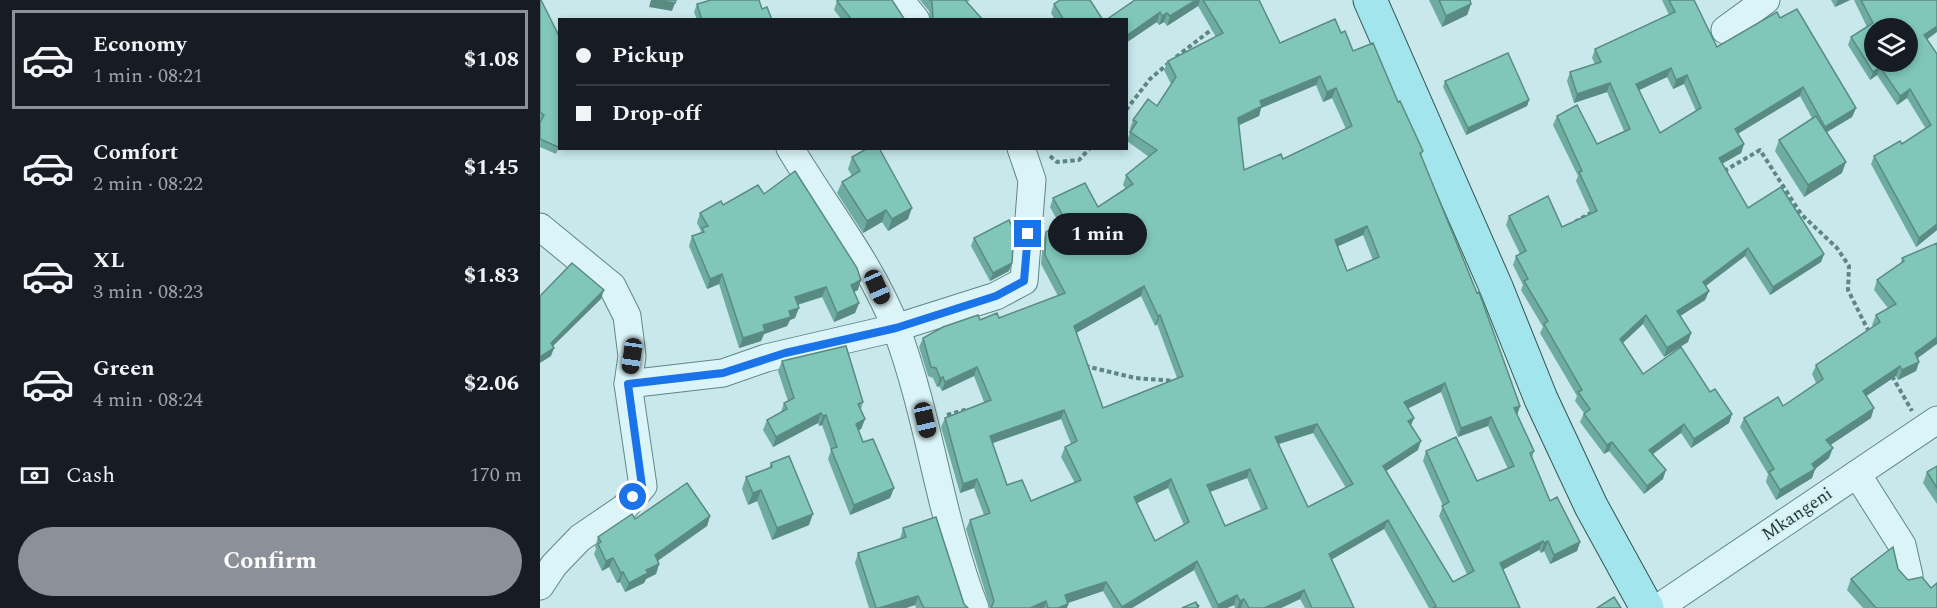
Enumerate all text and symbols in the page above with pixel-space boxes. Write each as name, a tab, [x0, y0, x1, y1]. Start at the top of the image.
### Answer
map controls	[1864, 18, 1918, 72]
button: layers	[1864, 18, 1918, 72]
text: Economy	[93, 28, 186, 61]
icon: car	[21, 33, 75, 87]
text: Pickup	[612, 39, 684, 72]
text: $1.08	[464, 43, 519, 76]
text: 1 min · 08:21	[93, 61, 203, 91]
text: Drop-off	[612, 97, 701, 130]
text: Comfort	[93, 136, 178, 169]
icon: car	[21, 141, 75, 195]
text: $1.45	[464, 151, 519, 184]
text: 2 min · 08:22	[93, 169, 203, 199]
callout: 1 min	[1049, 213, 1148, 255]
text: 1 min	[1071, 219, 1124, 249]
route end	[1014, 220, 1041, 247]
text: XL	[93, 244, 124, 277]
icon: car	[21, 249, 75, 303]
text: $1.83	[464, 259, 519, 292]
car	[861, 267, 893, 307]
text: 3 min · 08:23	[93, 277, 203, 307]
car	[621, 337, 643, 375]
text: Green	[93, 352, 155, 385]
icon: car	[21, 357, 75, 411]
text: $2.06	[464, 367, 519, 400]
text: 4 min · 08:24	[93, 385, 203, 415]
car	[912, 400, 938, 440]
icon: cash	[18, 459, 51, 492]
text: Cash	[66, 459, 115, 492]
text: 170 m	[470, 460, 522, 490]
street label: Mkangeni	[1756, 480, 1838, 548]
route start	[619, 483, 646, 510]
button: Confirm	[18, 527, 522, 596]

